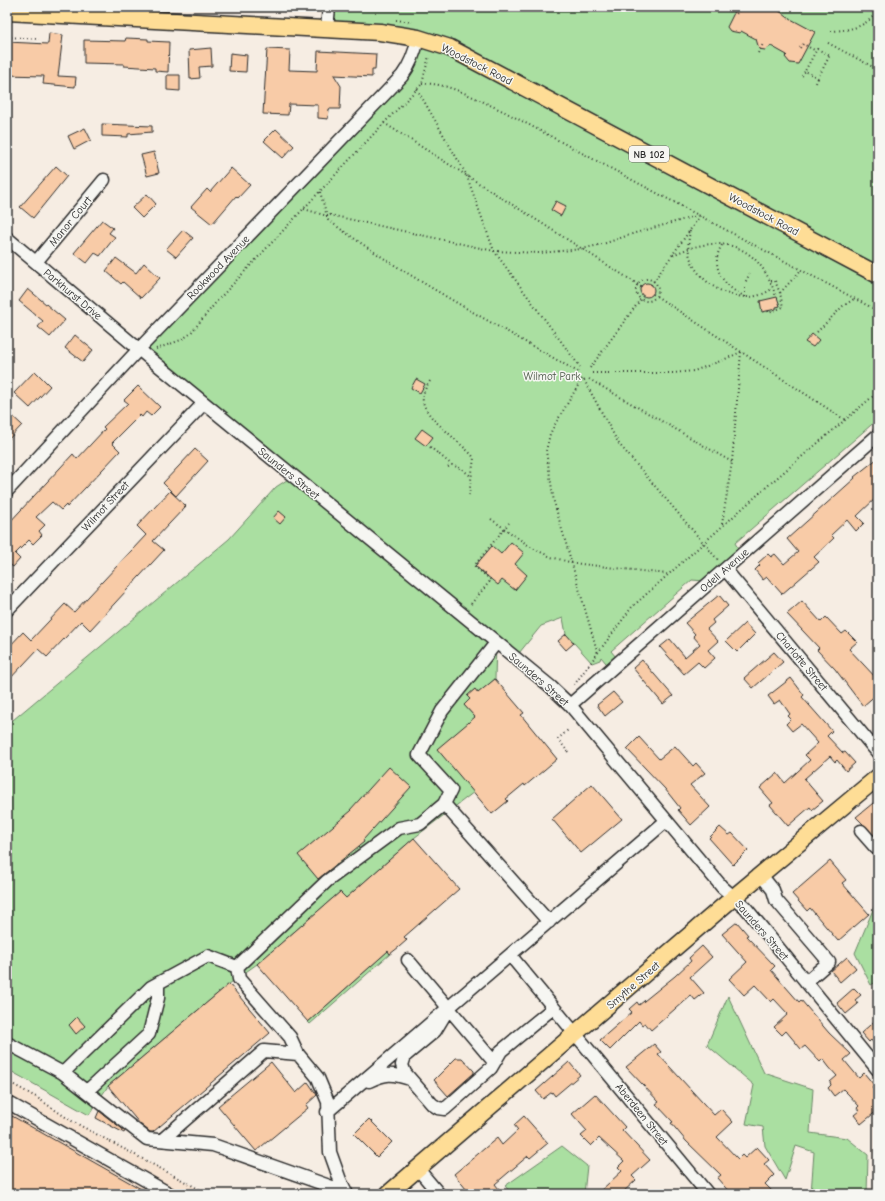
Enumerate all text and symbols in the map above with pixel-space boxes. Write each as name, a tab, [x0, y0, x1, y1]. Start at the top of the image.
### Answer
street label: Woodstock Road	[439, 41, 515, 88]
road number: NB 102	[629, 146, 669, 162]
street label: Woodstock Road	[726, 190, 801, 239]
street label: Manor Court	[46, 193, 95, 249]
street label: Rookwood Avenue	[184, 232, 253, 302]
street label: Parkhurst Drive	[41, 266, 105, 323]
park label: Wilmot Park	[523, 370, 581, 383]
street label: Saunders Street	[255, 445, 323, 503]
street label: Wilmot Street	[79, 478, 132, 534]
street label: Odell Avenue	[697, 545, 752, 595]
street label: Charlotte Street	[773, 629, 831, 694]
street label: Saunders Street	[506, 650, 572, 709]
street label: Saunders Street	[732, 898, 792, 964]
street label: Smythe Street	[604, 958, 663, 1012]
street label: Aberdeen Street	[613, 1081, 671, 1149]

